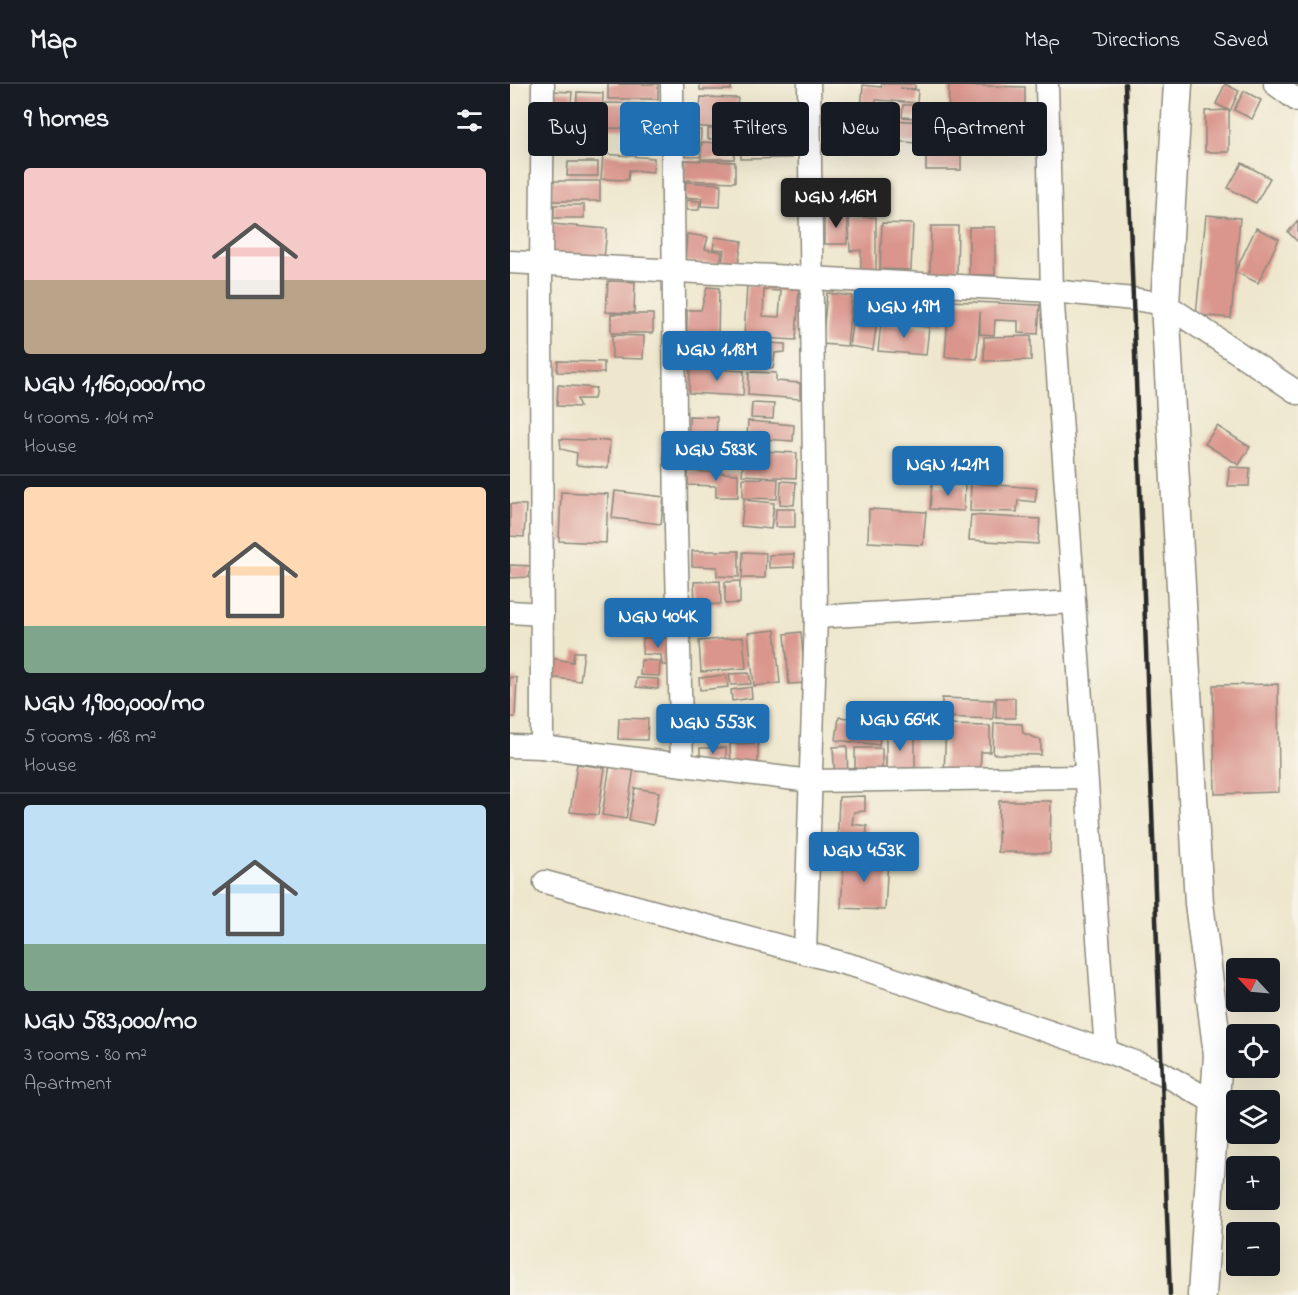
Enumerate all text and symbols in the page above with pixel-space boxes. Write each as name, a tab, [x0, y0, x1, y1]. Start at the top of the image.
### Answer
text: Map	[30, 21, 77, 62]
text: Map	[1024, 26, 1060, 56]
text: Directions	[1093, 26, 1180, 56]
text: Saved	[1213, 26, 1268, 56]
text: 9 homes	[24, 101, 109, 139]
chip: Buy	[528, 102, 608, 156]
chip: Rent	[620, 102, 700, 156]
chip: Filters	[712, 102, 809, 156]
chip: New	[821, 102, 900, 156]
chip: Apartment	[912, 102, 1047, 156]
icon: filters	[453, 104, 486, 137]
pin: NGN 1.16M	[767, 178, 905, 229]
text: NGN 1.16M	[795, 183, 877, 212]
icon: home	[201, 207, 309, 315]
pin: NGN 1.9M	[842, 288, 966, 339]
text: NGN 1.9M	[867, 293, 941, 322]
pin: NGN 1.18M	[648, 331, 786, 382]
text: NGN 1.18M	[677, 336, 757, 365]
text: NGN 1,160,000/mo	[24, 366, 206, 404]
text: 4 rooms · 104 m²	[24, 404, 154, 433]
pin: NGN 583K	[654, 431, 778, 482]
text: House	[24, 433, 77, 462]
text: NGN 583K	[675, 436, 757, 465]
pin: NGN 1.21M	[879, 446, 1017, 497]
text: NGN 1.21M	[906, 451, 990, 480]
icon: home	[201, 526, 309, 634]
pin: NGN 404K	[596, 598, 720, 649]
text: NGN 404K	[618, 603, 698, 632]
text: NGN 1,900,000/mo	[24, 685, 205, 723]
pin: NGN 664K	[838, 701, 962, 752]
pin: NGN 553K	[651, 704, 775, 755]
text: NGN 664K	[860, 706, 940, 735]
text: NGN 553K	[670, 709, 756, 738]
text: 5 rooms · 168 m²	[24, 723, 157, 752]
text: House	[24, 752, 77, 781]
pin: NGN 453K	[802, 832, 926, 883]
text: NGN 453K	[823, 837, 905, 866]
icon: home	[201, 844, 309, 952]
north arrow	[1226, 958, 1280, 1012]
map controls	[1226, 958, 1280, 1276]
text: NGN 583,000/mo	[24, 1003, 197, 1041]
button: locate	[1226, 1024, 1280, 1078]
text: 3 rooms · 80 m²	[24, 1041, 147, 1070]
text: Apartment	[24, 1070, 112, 1099]
button: layers	[1226, 1090, 1280, 1144]
button: +	[1226, 1156, 1280, 1210]
button: −	[1226, 1222, 1280, 1276]

